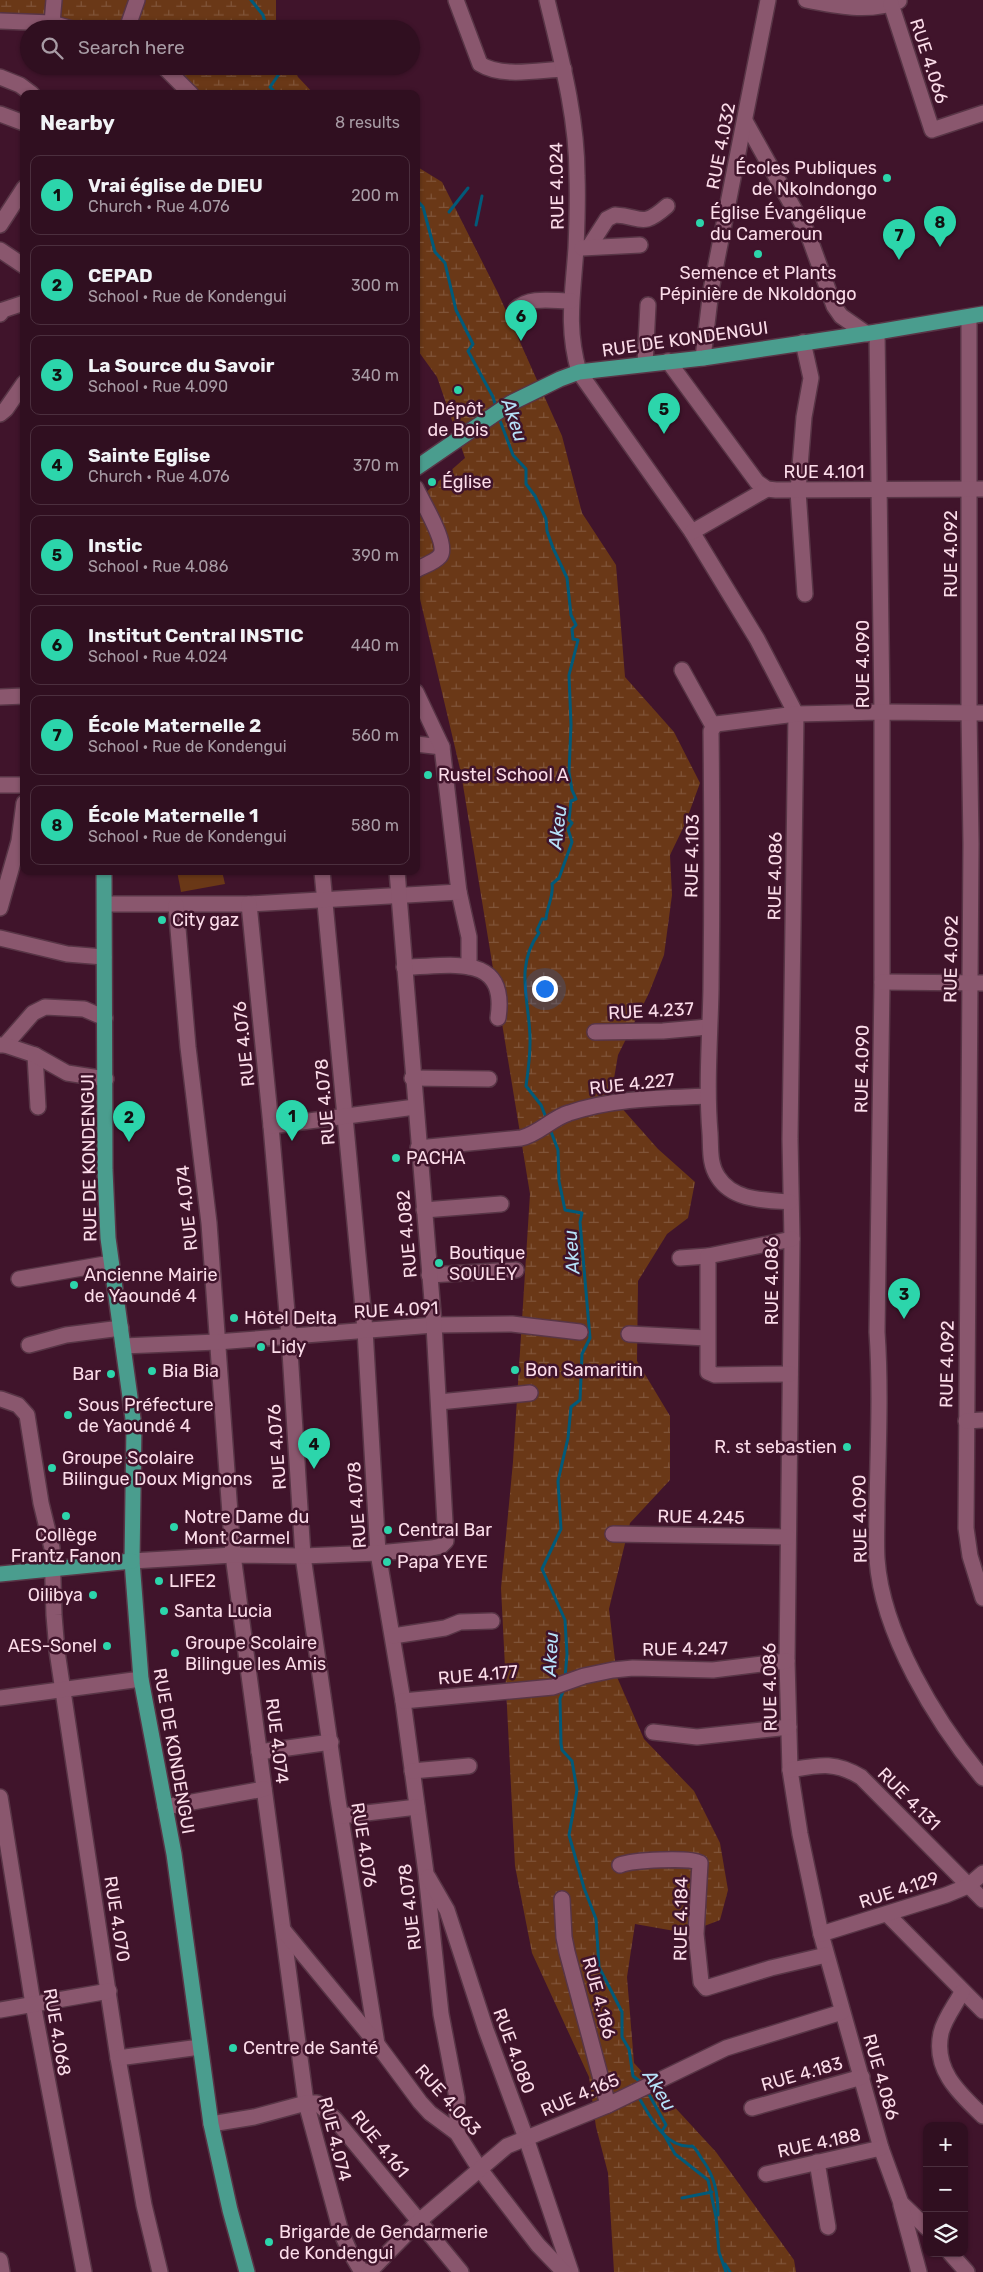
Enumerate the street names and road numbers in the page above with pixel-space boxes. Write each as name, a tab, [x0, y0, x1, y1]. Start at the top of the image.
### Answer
street label: RUE 4.066	[905, 16, 953, 106]
street label: RUE 4.032	[702, 101, 740, 191]
street label: RUE 4.024	[545, 142, 569, 230]
street label: RUE DE KONDENGUI	[600, 316, 770, 362]
street label: RUE 4.101	[784, 461, 864, 483]
street label: RUE 4.092	[940, 510, 962, 598]
street label: RUE 4.090	[852, 620, 874, 708]
street label: RUE 4.103	[680, 814, 704, 898]
street label: RUE 4.086	[763, 831, 787, 920]
street label: RUE 4.092	[939, 915, 963, 1003]
street label: RUE 4.237	[608, 998, 694, 1024]
street label: RUE 4.076	[229, 1000, 259, 1088]
street label: RUE 4.090	[850, 1025, 874, 1113]
street label: RUE 4.078	[310, 1058, 340, 1146]
street label: RUE 4.227	[588, 1069, 676, 1099]
street label: RUE DE KONDENGUI	[77, 1074, 101, 1242]
street label: RUE 4.074	[172, 1164, 202, 1252]
street label: RUE 4.082	[392, 1189, 422, 1279]
street label: RUE 4.086	[761, 1237, 783, 1325]
street label: RUE 4.091	[353, 1297, 439, 1323]
street label: RUE 4.092	[935, 1320, 959, 1408]
street label: RUE 4.076	[263, 1403, 291, 1491]
street label: RUE 4.078	[343, 1461, 371, 1549]
street label: RUE 4.090	[848, 1475, 872, 1563]
street label: RUE 4.245	[657, 1505, 745, 1529]
street label: RUE 4.247	[642, 1637, 728, 1661]
street label: RUE 4.086	[758, 1642, 782, 1731]
street label: RUE 4.177	[437, 1661, 519, 1689]
street label: RUE DE KONDENGUI	[149, 1666, 199, 1836]
street label: RUE 4.074	[261, 1697, 293, 1785]
street label: RUE 4.131	[873, 1763, 945, 1835]
street label: RUE 4.076	[346, 1801, 382, 1889]
street label: RUE 4.078	[394, 1862, 426, 1952]
street label: RUE 4.129	[856, 1867, 942, 1913]
street label: RUE 4.070	[99, 1874, 135, 1964]
street label: RUE 4.184	[669, 1877, 693, 1961]
street label: RUE 4.186	[578, 1955, 621, 2042]
street label: RUE 4.068	[38, 1986, 76, 2078]
street label: RUE 4.080	[488, 2005, 540, 2097]
street label: RUE 4.086	[858, 2031, 904, 2123]
street label: RUE 4.183	[759, 2052, 845, 2096]
street label: RUE 4.063	[410, 2060, 486, 2140]
street label: RUE 4.165	[537, 2069, 623, 2121]
street label: RUE 4.074	[314, 2095, 356, 2183]
street label: RUE 4.161	[346, 2106, 414, 2182]
street label: RUE 4.188	[775, 2123, 863, 2163]

